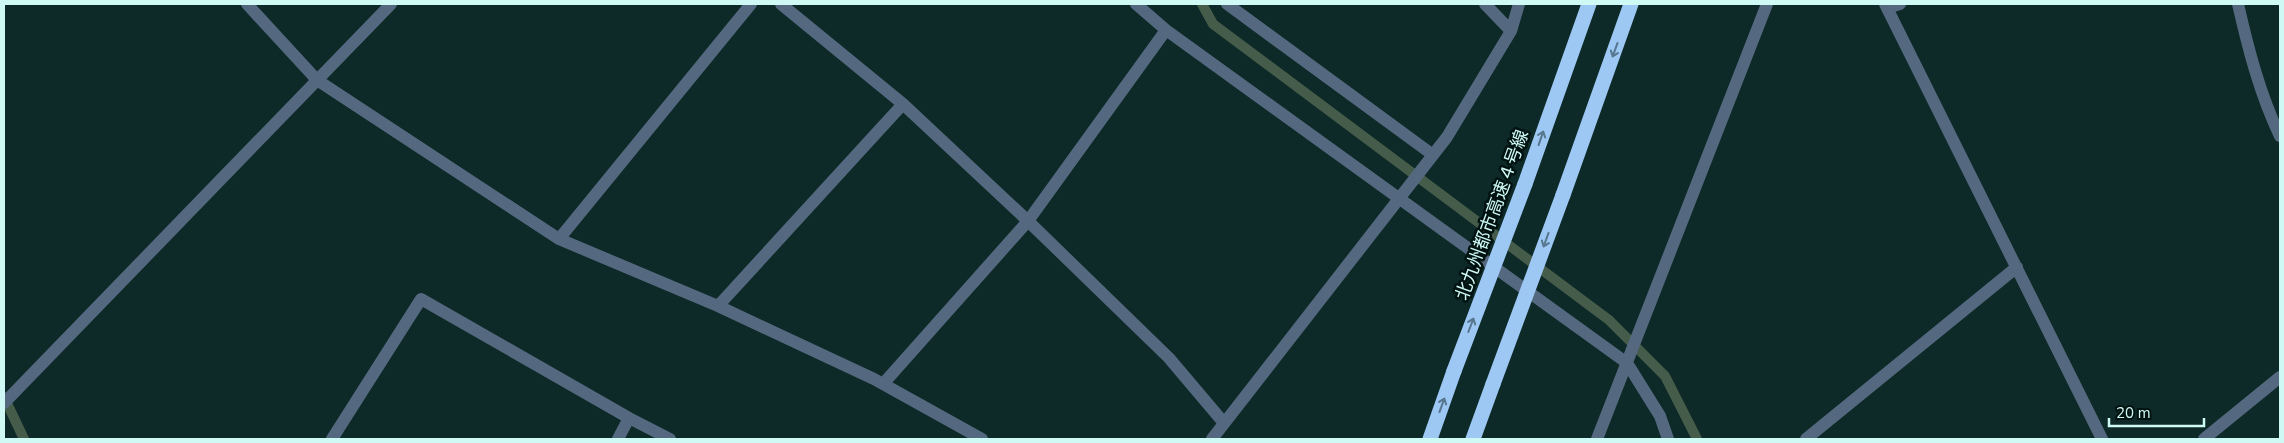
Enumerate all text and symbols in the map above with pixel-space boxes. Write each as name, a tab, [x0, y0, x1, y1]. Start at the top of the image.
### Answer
one-way arrow	[1610, 41, 1619, 57]
street label: 北九州都市高速４号線	[1450, 126, 1534, 304]
one-way arrow	[1537, 130, 1546, 146]
one-way arrow	[1541, 232, 1550, 248]
one-way arrow	[1467, 318, 1476, 334]
scale bar	[2109, 396, 2204, 428]
one-way arrow	[1438, 398, 1447, 413]
text: 20 m	[2116, 403, 2151, 423]

